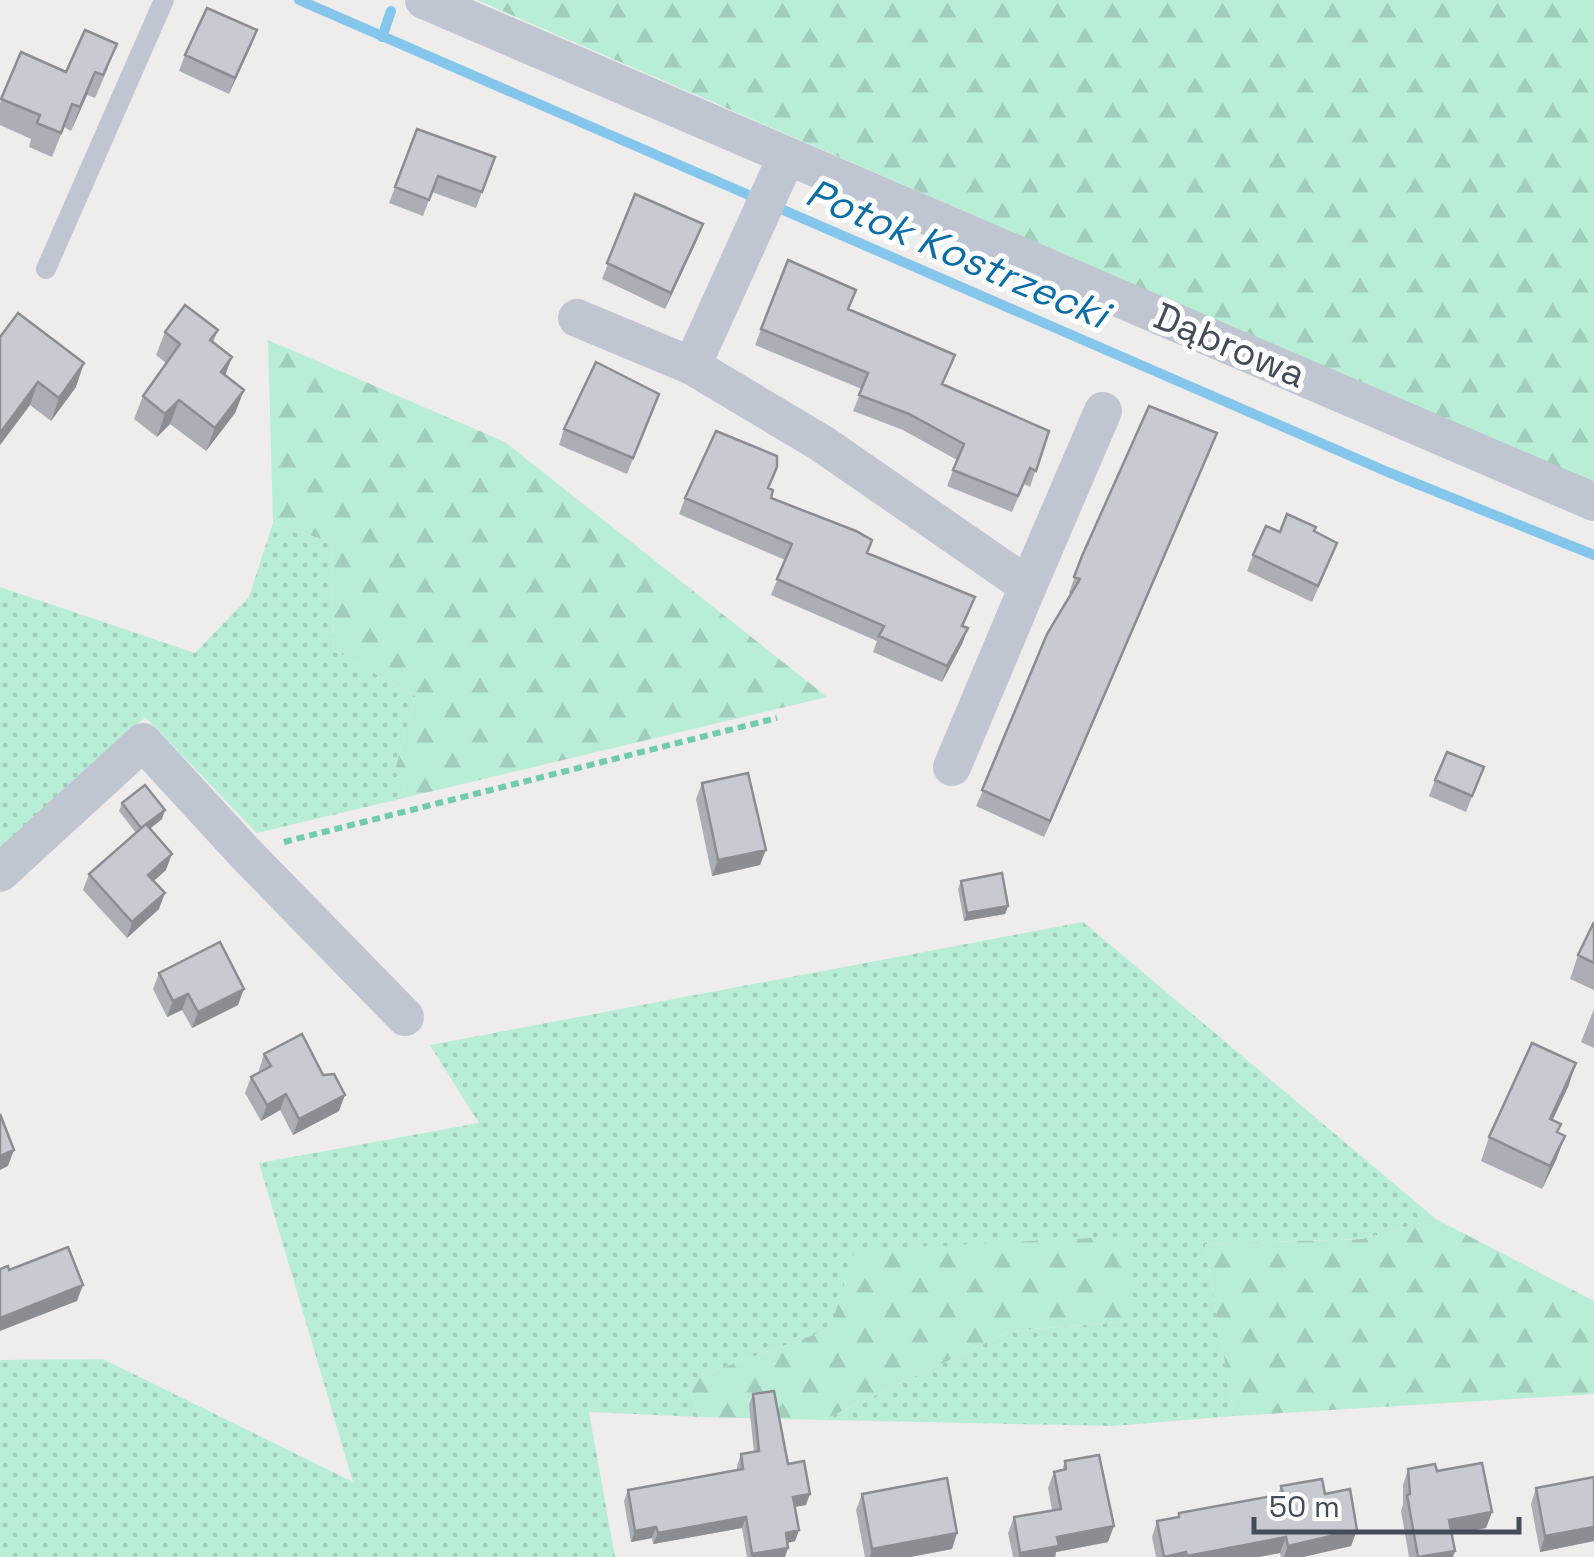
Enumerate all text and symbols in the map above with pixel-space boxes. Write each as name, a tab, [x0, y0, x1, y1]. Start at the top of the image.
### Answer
water label: Potok Kostrzecki	[798, 167, 1119, 342]
street label: Dąbrowa	[1147, 292, 1313, 398]
scale bar	[1254, 1472, 1519, 1534]
text: 50 m	[1269, 1487, 1340, 1526]

